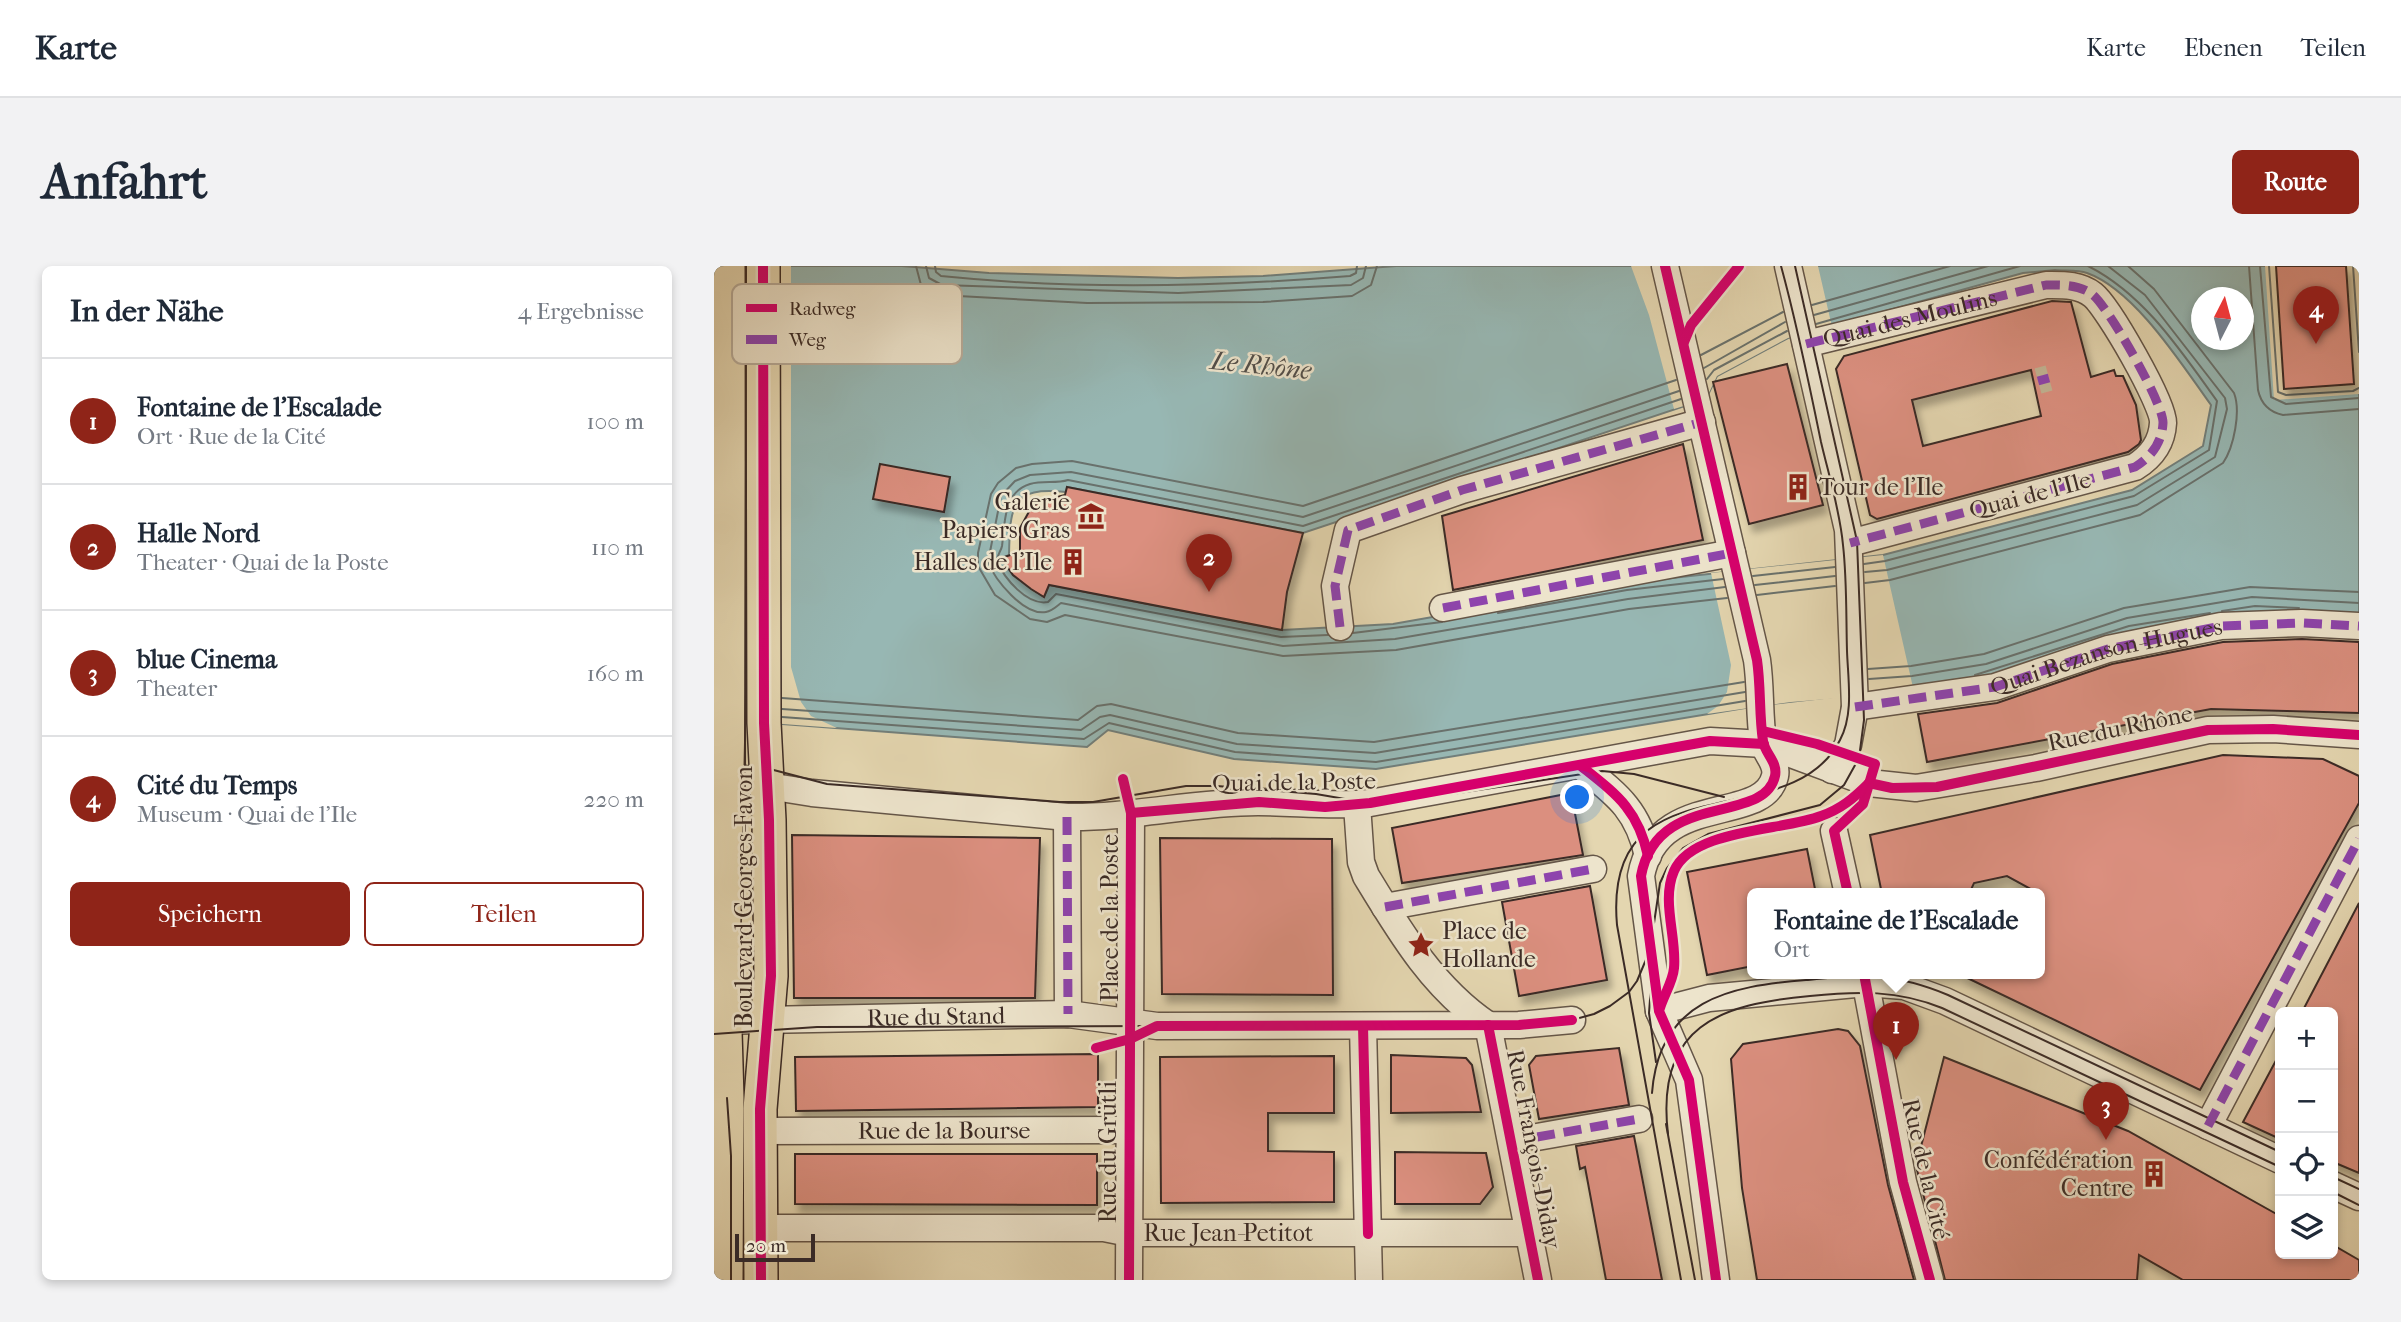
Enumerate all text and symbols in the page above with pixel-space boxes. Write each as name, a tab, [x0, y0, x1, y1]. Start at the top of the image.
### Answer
text: Karte	[35, 29, 117, 68]
text: Karte	[2086, 34, 2146, 62]
text: Ebenen	[2184, 34, 2263, 62]
text: Teilen	[2301, 34, 2366, 62]
button: Route	[2232, 150, 2359, 214]
text: Anfahrt	[42, 153, 207, 211]
legend	[732, 284, 962, 364]
street label: Quai des Moulins	[1820, 284, 2000, 353]
pin: 4	[2293, 286, 2339, 344]
north arrow	[2191, 287, 2254, 350]
text: In der Nähe	[70, 294, 224, 329]
text: 4 Ergebnisse	[518, 298, 644, 325]
text: Radweg	[789, 298, 856, 320]
text: Weg	[788, 329, 827, 351]
water label: Le Rhône	[1207, 345, 1314, 386]
text: Fontaine de l'Escalade	[137, 392, 382, 423]
text: 1	[89, 408, 97, 435]
text: 100 m	[586, 408, 644, 435]
text: Ort · Rue de la Cité	[137, 423, 326, 450]
street label: Quai de l'Ile	[1966, 465, 2094, 525]
building icon: Tour de l'Ile	[1783, 472, 1813, 502]
place label: Tour de l'Ile	[1819, 473, 1944, 501]
place label: Galerie Papiers Gras	[942, 488, 1070, 544]
museum icon: Galerie Papiers Gras	[1076, 501, 1106, 531]
text: Halle Nord	[137, 518, 259, 549]
text: 2	[87, 534, 99, 561]
text: 110 m	[591, 534, 644, 561]
pin: 2	[1186, 534, 1232, 592]
building icon: Halles de l'Ile	[1058, 547, 1088, 577]
place label: Halles de l'Ile	[913, 548, 1052, 576]
text: Theater · Quai de la Poste	[137, 549, 389, 576]
street label: Quai Bezanson-Hugues	[1987, 612, 2225, 702]
text: blue Cinema	[137, 644, 277, 675]
text: 3	[88, 660, 98, 687]
text: 160 m	[587, 660, 644, 687]
text: Theater	[137, 675, 217, 702]
street label: Rue du Rhône	[2045, 699, 2195, 757]
street label: Boulevard Georges-Favon	[730, 766, 758, 1028]
street label: Quai de la Poste	[1212, 767, 1376, 797]
text: Cité du Temps	[137, 770, 297, 801]
your location	[1560, 780, 1594, 814]
text: 4	[86, 786, 100, 813]
text: 220 m	[584, 786, 644, 813]
text: Museum · Quai de l'Ile	[137, 801, 357, 828]
street label: Place de la Poste	[1096, 834, 1124, 1002]
button: Speichern	[70, 882, 350, 946]
button: Teilen	[364, 882, 644, 946]
popup	[1747, 888, 2045, 979]
text: Fontaine de l'Escalade	[1774, 905, 2018, 936]
place label: Place de Hollande	[1442, 917, 1536, 973]
place icon: Place de Hollande	[1406, 930, 1436, 960]
text: Ort	[1774, 936, 1810, 963]
street label: Rue du Stand	[867, 1001, 1006, 1032]
pin: 1	[1873, 1002, 1919, 1060]
map controls	[2275, 1007, 2338, 1259]
button: +	[2275, 1007, 2338, 1070]
street label: Rue François-Diday	[1500, 1047, 1567, 1252]
button: −	[2275, 1070, 2338, 1133]
street label: Rue du Grütli	[1094, 1081, 1122, 1223]
pin: 3	[2083, 1082, 2129, 1140]
street label: Rue de la Cité	[1896, 1096, 1956, 1242]
street label: Rue de la Bourse	[858, 1116, 1031, 1145]
button: locate	[2275, 1133, 2338, 1196]
place label: Confédération Centre	[1984, 1146, 2133, 1202]
building icon: Confédération Centre	[2139, 1159, 2169, 1189]
button: layers	[2275, 1196, 2338, 1259]
street label: Rue Jean-Petitot	[1144, 1219, 1314, 1247]
scale bar	[735, 1231, 816, 1263]
text: 20 m	[746, 1235, 786, 1257]

